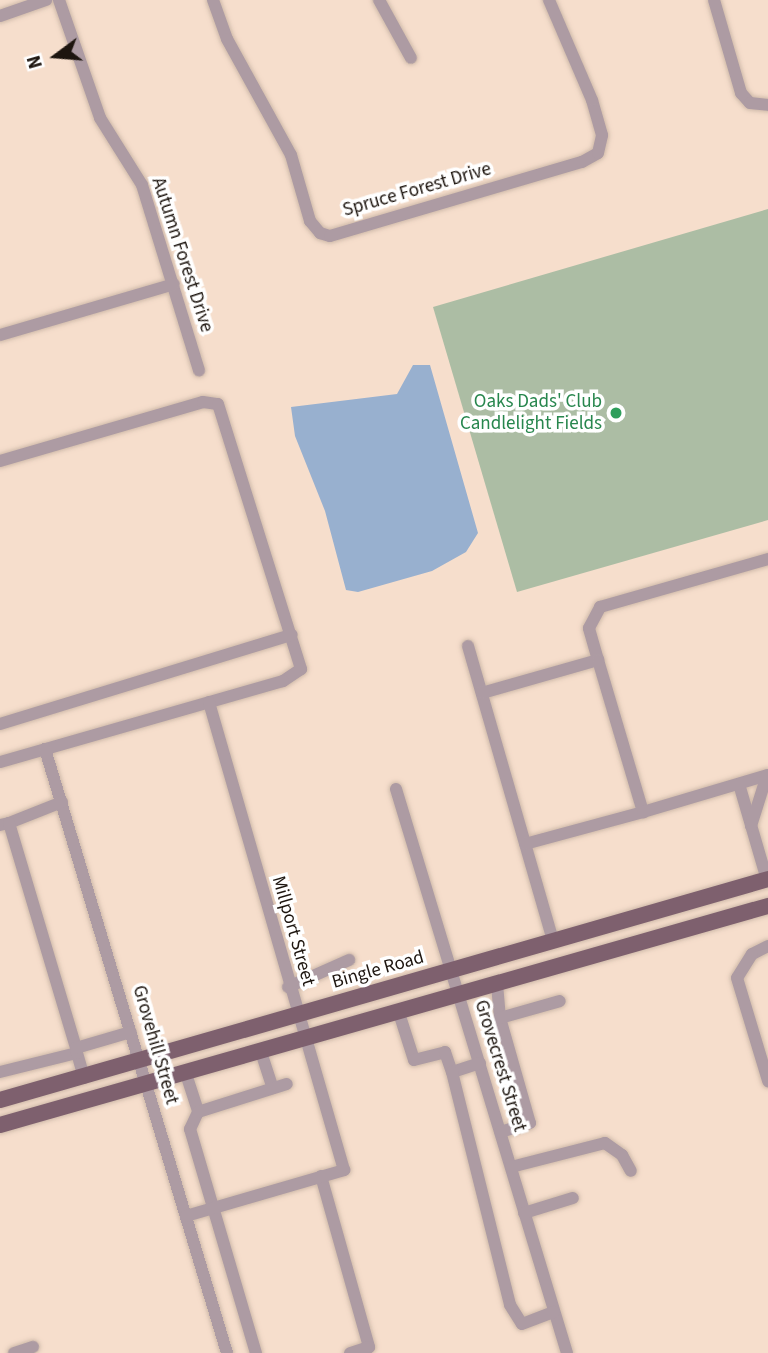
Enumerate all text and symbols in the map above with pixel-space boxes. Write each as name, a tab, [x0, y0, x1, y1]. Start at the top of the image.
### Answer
north arrow	[21, 21, 91, 91]
text: N	[21, 52, 50, 72]
street label: Spruce Forest Drive	[340, 158, 494, 222]
street label: Autumn Forest Drive	[146, 175, 218, 335]
place label: Oaks Dads' Club Candlelight Fields	[460, 391, 602, 435]
marker: Oaks Dads' Club Candlelight Fields	[608, 405, 624, 421]
street label: Millport Street	[266, 873, 320, 989]
street label: Bingle Road	[329, 946, 427, 994]
street label: Grovehill Street	[127, 983, 183, 1107]
street label: Grovecrest Street	[469, 997, 531, 1135]

